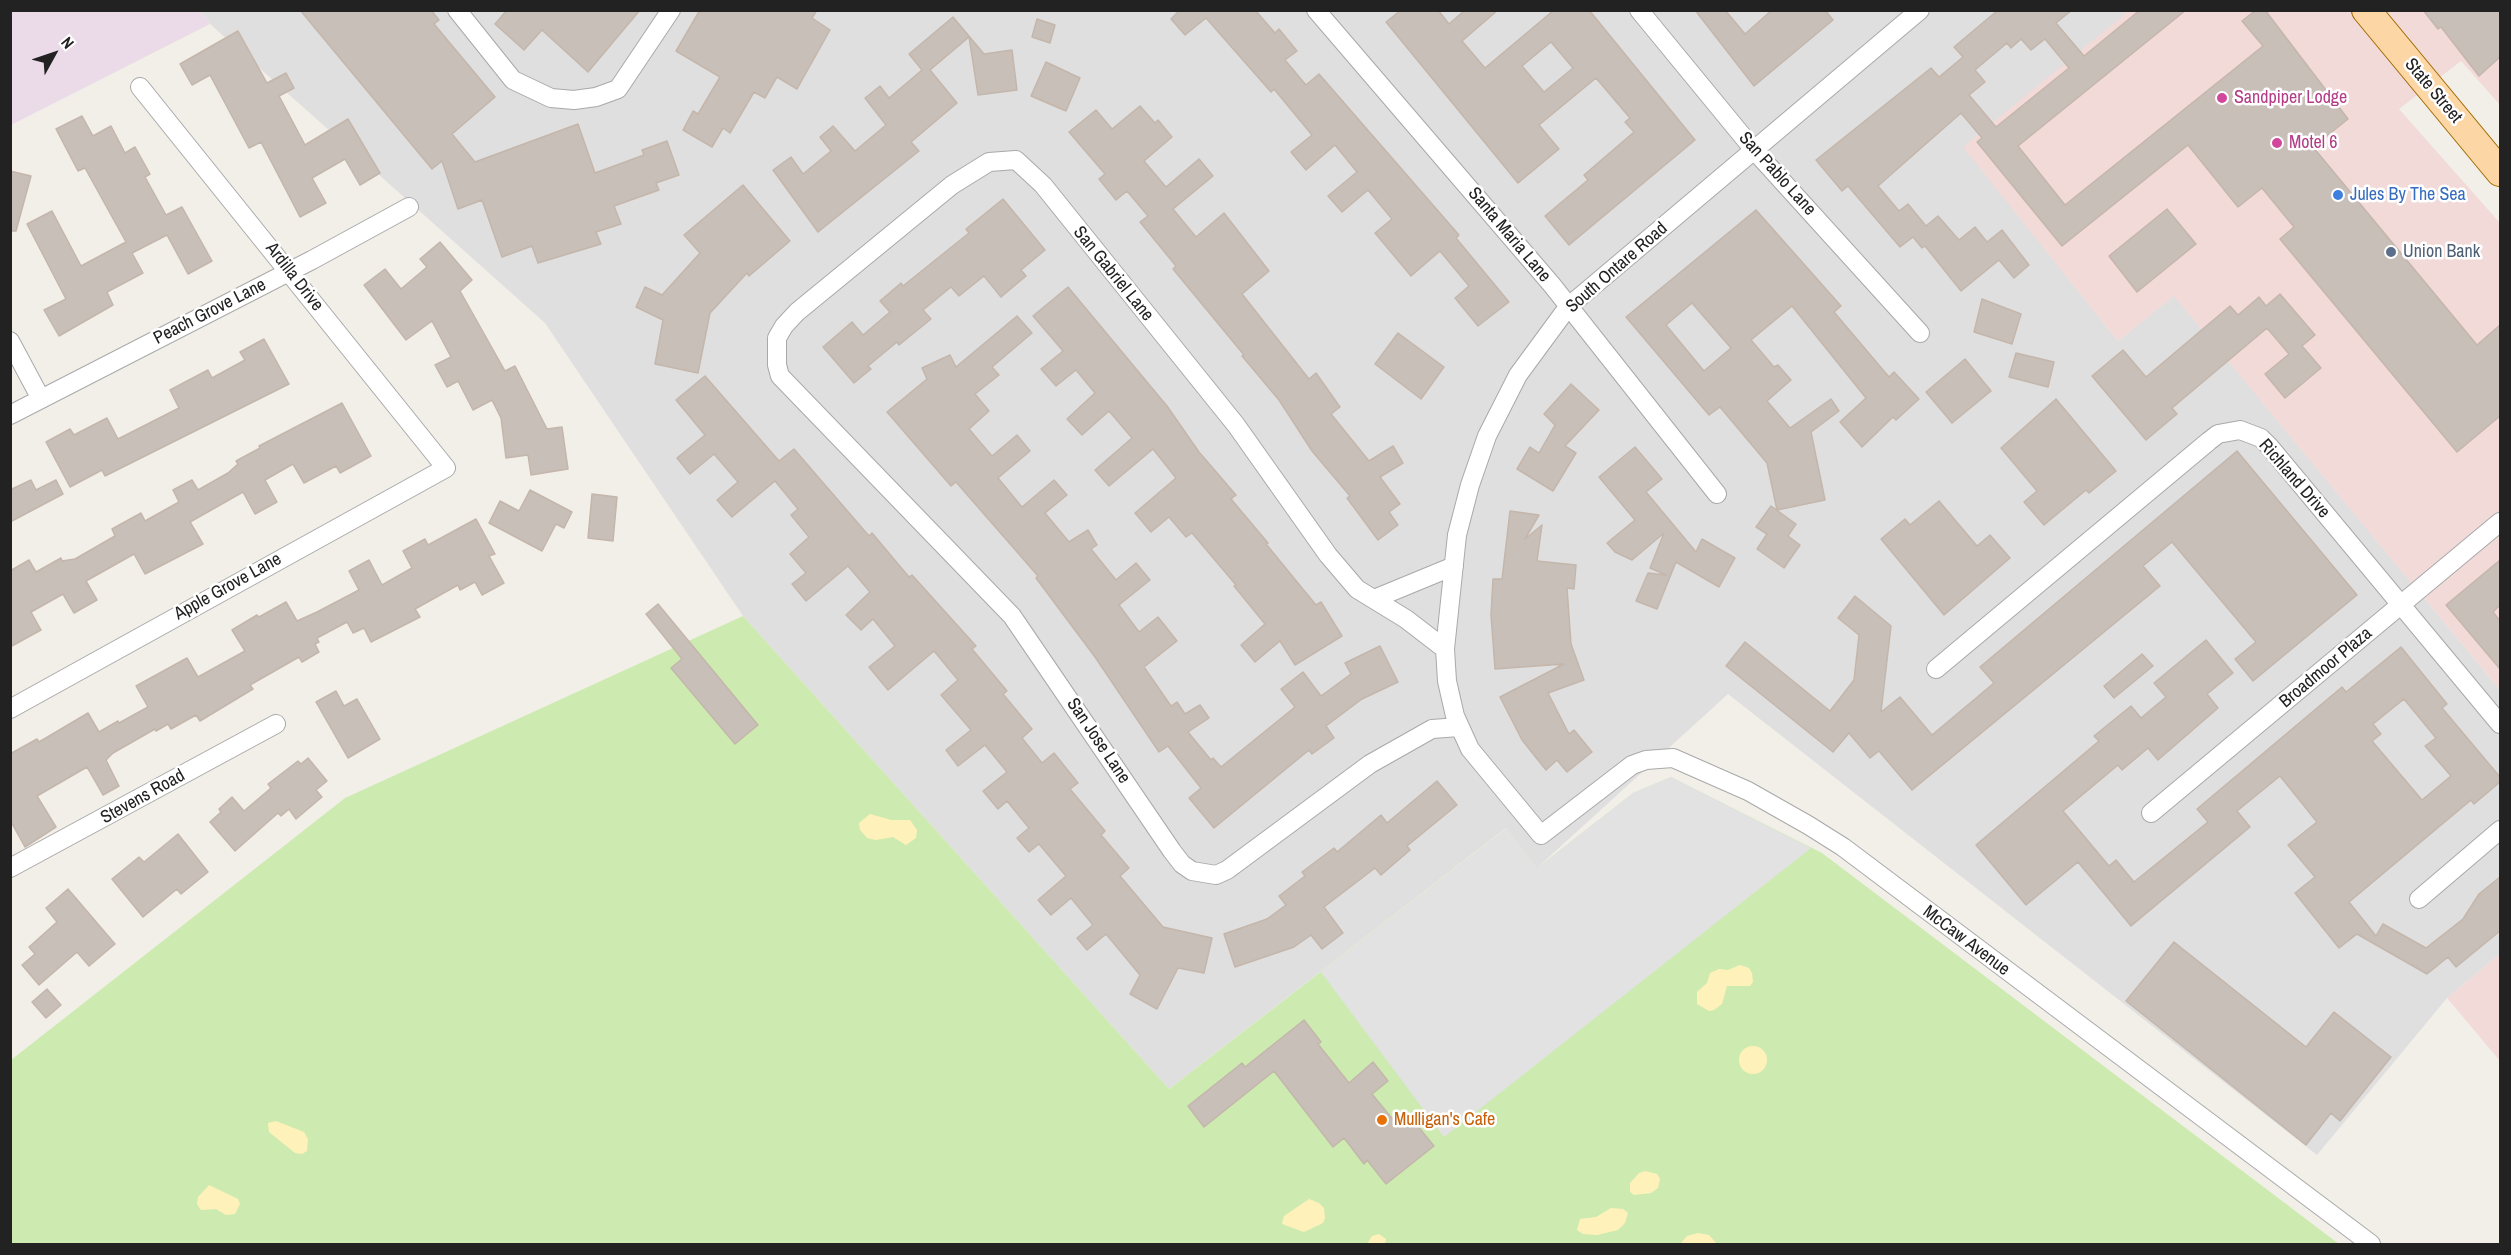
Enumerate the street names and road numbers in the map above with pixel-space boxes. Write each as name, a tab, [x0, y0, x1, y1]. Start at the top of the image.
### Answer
street label: State Street	[2400, 54, 2466, 128]
street label: San Pablo Lane	[1734, 128, 1820, 220]
street label: Santa Maria Lane	[1463, 183, 1555, 287]
street label: South Ontare Road	[1562, 218, 1672, 318]
street label: San Gabriel Lane	[1068, 222, 1158, 326]
street label: Ardilla Drive	[260, 238, 328, 316]
street label: Peach Grove Lane	[150, 274, 270, 350]
street label: Richland Drive	[2254, 435, 2334, 523]
street label: Apple Grove Lane	[171, 549, 285, 625]
street label: Broadmoor Plaza	[2275, 623, 2377, 713]
street label: San Jose Lane	[1062, 694, 1134, 788]
street label: Stevens Road	[97, 765, 189, 829]
street label: McCaw Avenue	[1918, 901, 2014, 981]

